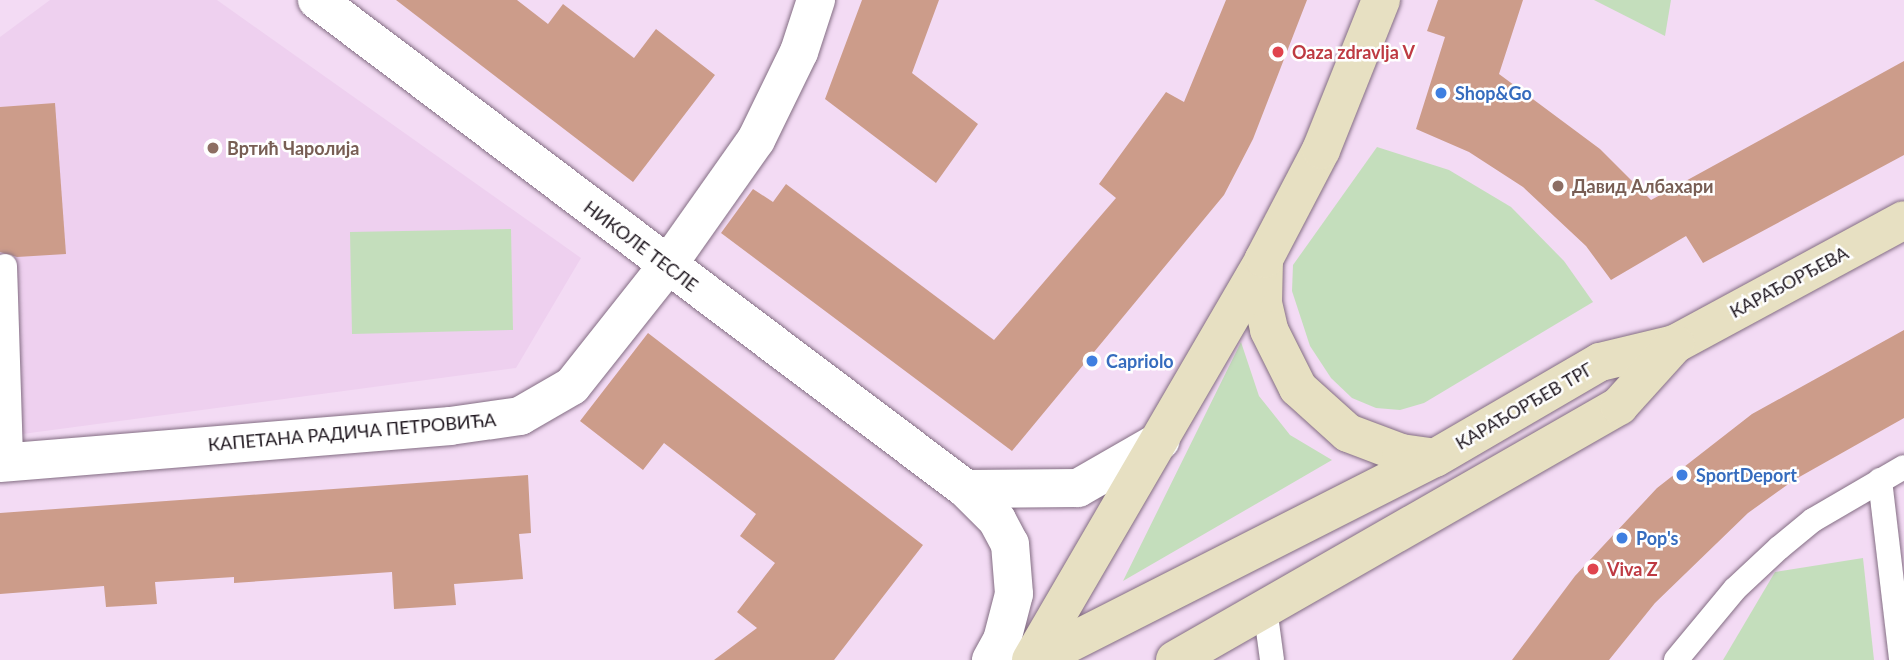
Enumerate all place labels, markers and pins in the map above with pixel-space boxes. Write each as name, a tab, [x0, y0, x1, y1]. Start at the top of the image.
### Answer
place label: Oaza zdravlja V	[1292, 41, 1416, 63]
marker: Oaza zdravlja V	[1270, 44, 1286, 60]
place label: Shop&Go	[1455, 82, 1532, 104]
marker: Shop&Go	[1433, 85, 1449, 101]
place label: Вртић Чаролија	[227, 137, 359, 159]
marker: Вртић Чаролија	[205, 140, 221, 156]
place label: Давид Албахари	[1572, 175, 1713, 197]
marker: Давид Албахари	[1550, 178, 1566, 194]
place label: Capriolo	[1106, 350, 1174, 372]
marker: Capriolo	[1084, 353, 1100, 369]
place label: SportDeport	[1696, 464, 1797, 486]
marker: SportDeport	[1674, 467, 1690, 483]
place label: Pop's	[1636, 527, 1678, 549]
marker: Pop's	[1614, 530, 1630, 546]
place label: Viva Z	[1607, 558, 1658, 580]
marker: Viva Z	[1585, 561, 1601, 577]

